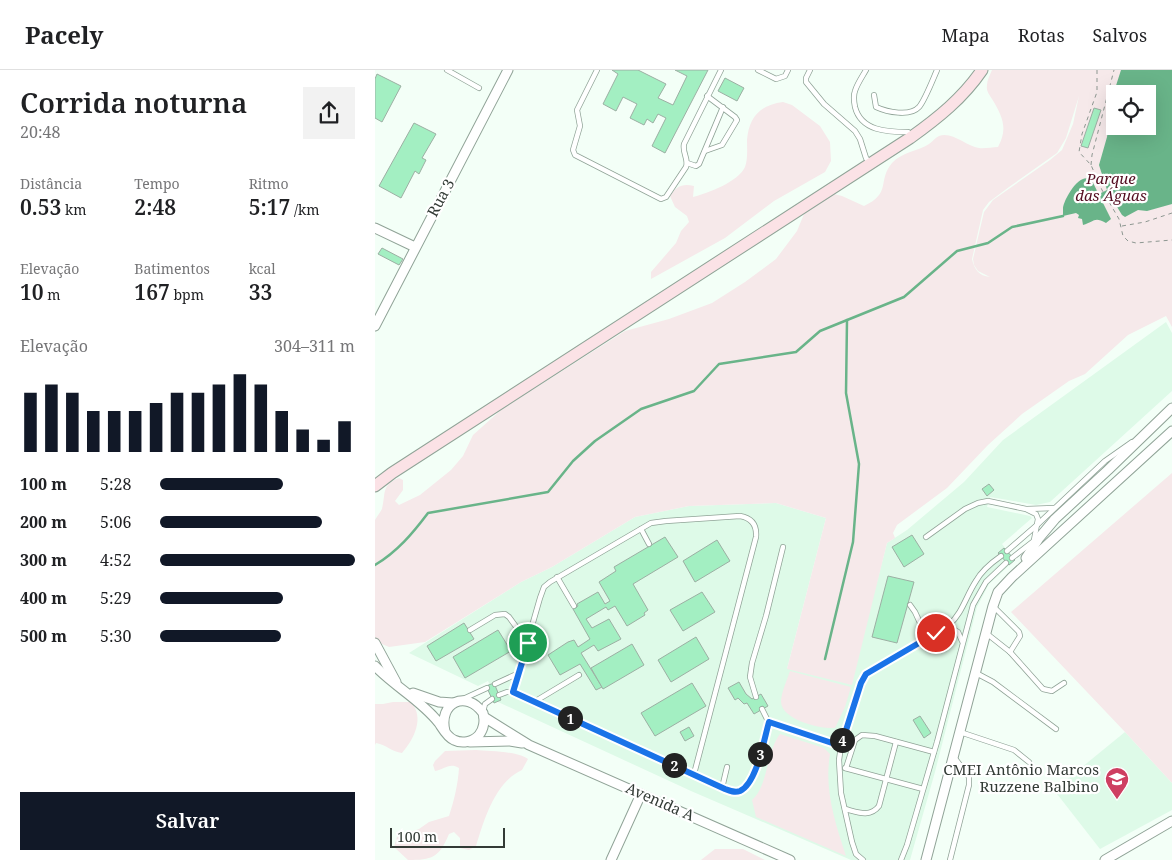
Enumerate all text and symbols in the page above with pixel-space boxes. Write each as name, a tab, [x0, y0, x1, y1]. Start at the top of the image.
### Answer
text: Pacely	[25, 18, 103, 51]
text: Mapa	[942, 23, 990, 47]
text: Rotas	[1018, 23, 1065, 47]
text: Salvos	[1093, 23, 1147, 47]
text: Corrida noturna	[20, 83, 247, 121]
map controls	[1106, 85, 1156, 135]
button: locate	[1106, 85, 1156, 135]
button: share	[303, 87, 355, 139]
text: 20:48	[20, 121, 60, 143]
park label: Parque das Águas	[1075, 168, 1147, 205]
text: Distância	[20, 174, 82, 193]
text: Tempo	[134, 174, 180, 193]
text: Ritmo	[249, 174, 289, 193]
street label: Rua 3	[422, 175, 458, 220]
text: 0.53	[20, 193, 61, 221]
text: 2:48	[134, 193, 176, 221]
text: 5:17	[249, 193, 290, 221]
text: km	[61, 200, 86, 219]
text: /km	[290, 200, 319, 219]
text: Elevação	[20, 259, 79, 278]
text: Batimentos	[134, 259, 210, 278]
text: kcal	[249, 259, 276, 278]
text: 10	[20, 278, 44, 306]
text: 167	[134, 278, 170, 306]
text: 33	[249, 278, 272, 306]
text: m	[44, 285, 61, 304]
text: bpm	[170, 285, 204, 304]
text: Elevação	[20, 335, 88, 357]
text: 304–311 m	[274, 335, 355, 357]
text: 100 m	[20, 473, 67, 495]
text: 5:28	[100, 473, 131, 495]
text: 200 m	[20, 511, 67, 533]
text: 5:06	[100, 511, 131, 533]
text: 300 m	[20, 549, 67, 571]
text: 4:52	[100, 549, 131, 571]
text: 400 m	[20, 587, 67, 609]
text: 5:29	[100, 587, 131, 609]
pin	[915, 612, 957, 654]
icon: check	[922, 619, 950, 647]
pin	[507, 622, 549, 664]
text: 500 m	[20, 625, 67, 647]
text: 5:30	[100, 625, 131, 647]
icon: arrive	[514, 629, 542, 657]
pin: 1	[557, 706, 583, 730]
text: 1	[567, 709, 574, 728]
pin: 4	[829, 728, 855, 752]
text: 4	[839, 731, 846, 750]
pin: 3	[747, 742, 773, 766]
text: 3	[757, 745, 764, 764]
pin: 2	[661, 752, 687, 778]
text: 2	[671, 756, 678, 775]
place label: CMEI Antônio Marcos Ruzzene Balbino	[943, 759, 1099, 796]
school or university icon: CMEI Antônio Marcos Ruzzene Balbino	[1104, 766, 1130, 800]
street label: Avenida A	[623, 777, 698, 825]
button: Salvar	[20, 792, 355, 850]
scale bar	[390, 825, 505, 848]
text: 100 m	[397, 827, 437, 846]

